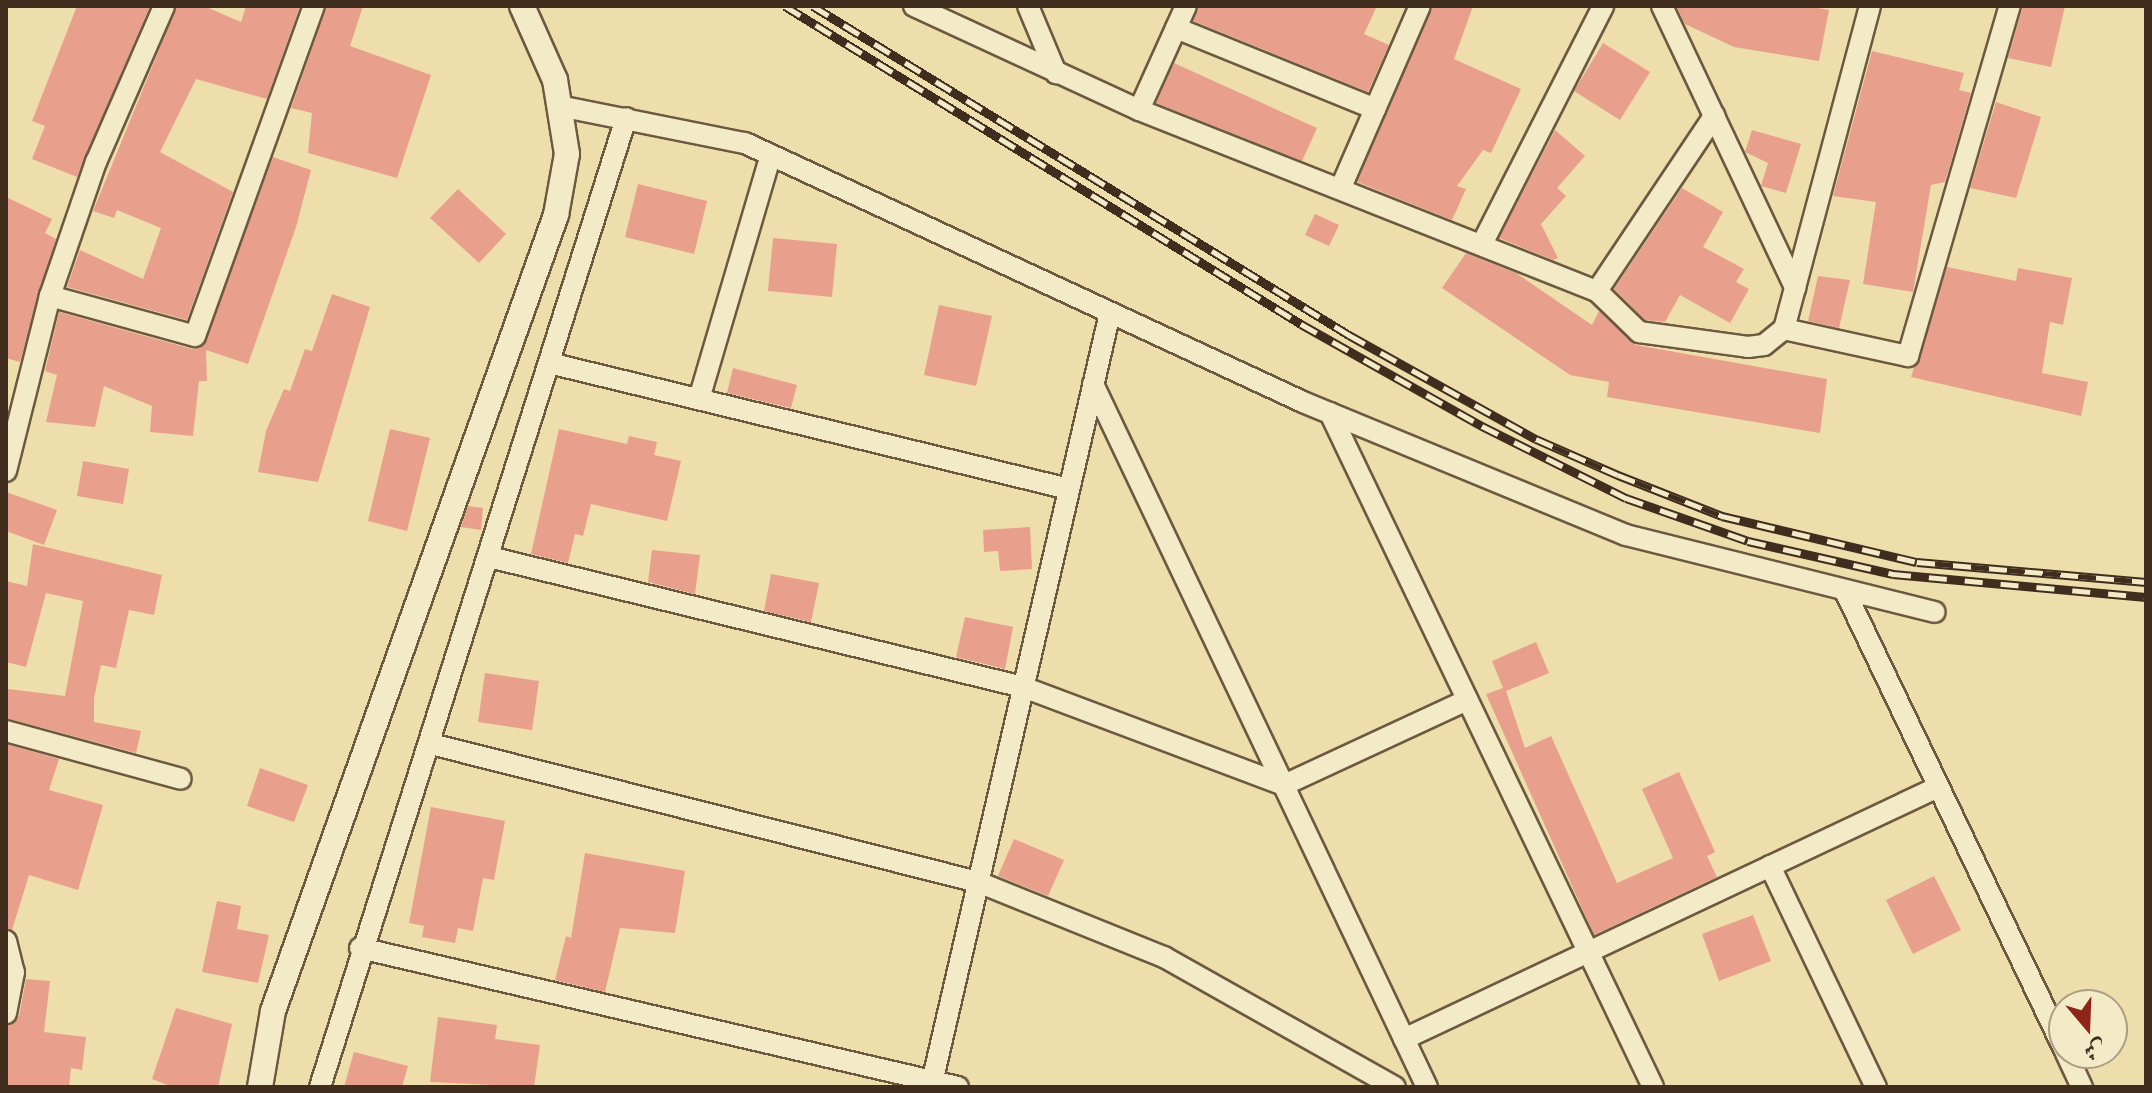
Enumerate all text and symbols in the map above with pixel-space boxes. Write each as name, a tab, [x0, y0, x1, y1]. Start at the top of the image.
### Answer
north arrow	[2048, 989, 2128, 1069]
text: ش	[2080, 1032, 2110, 1068]

